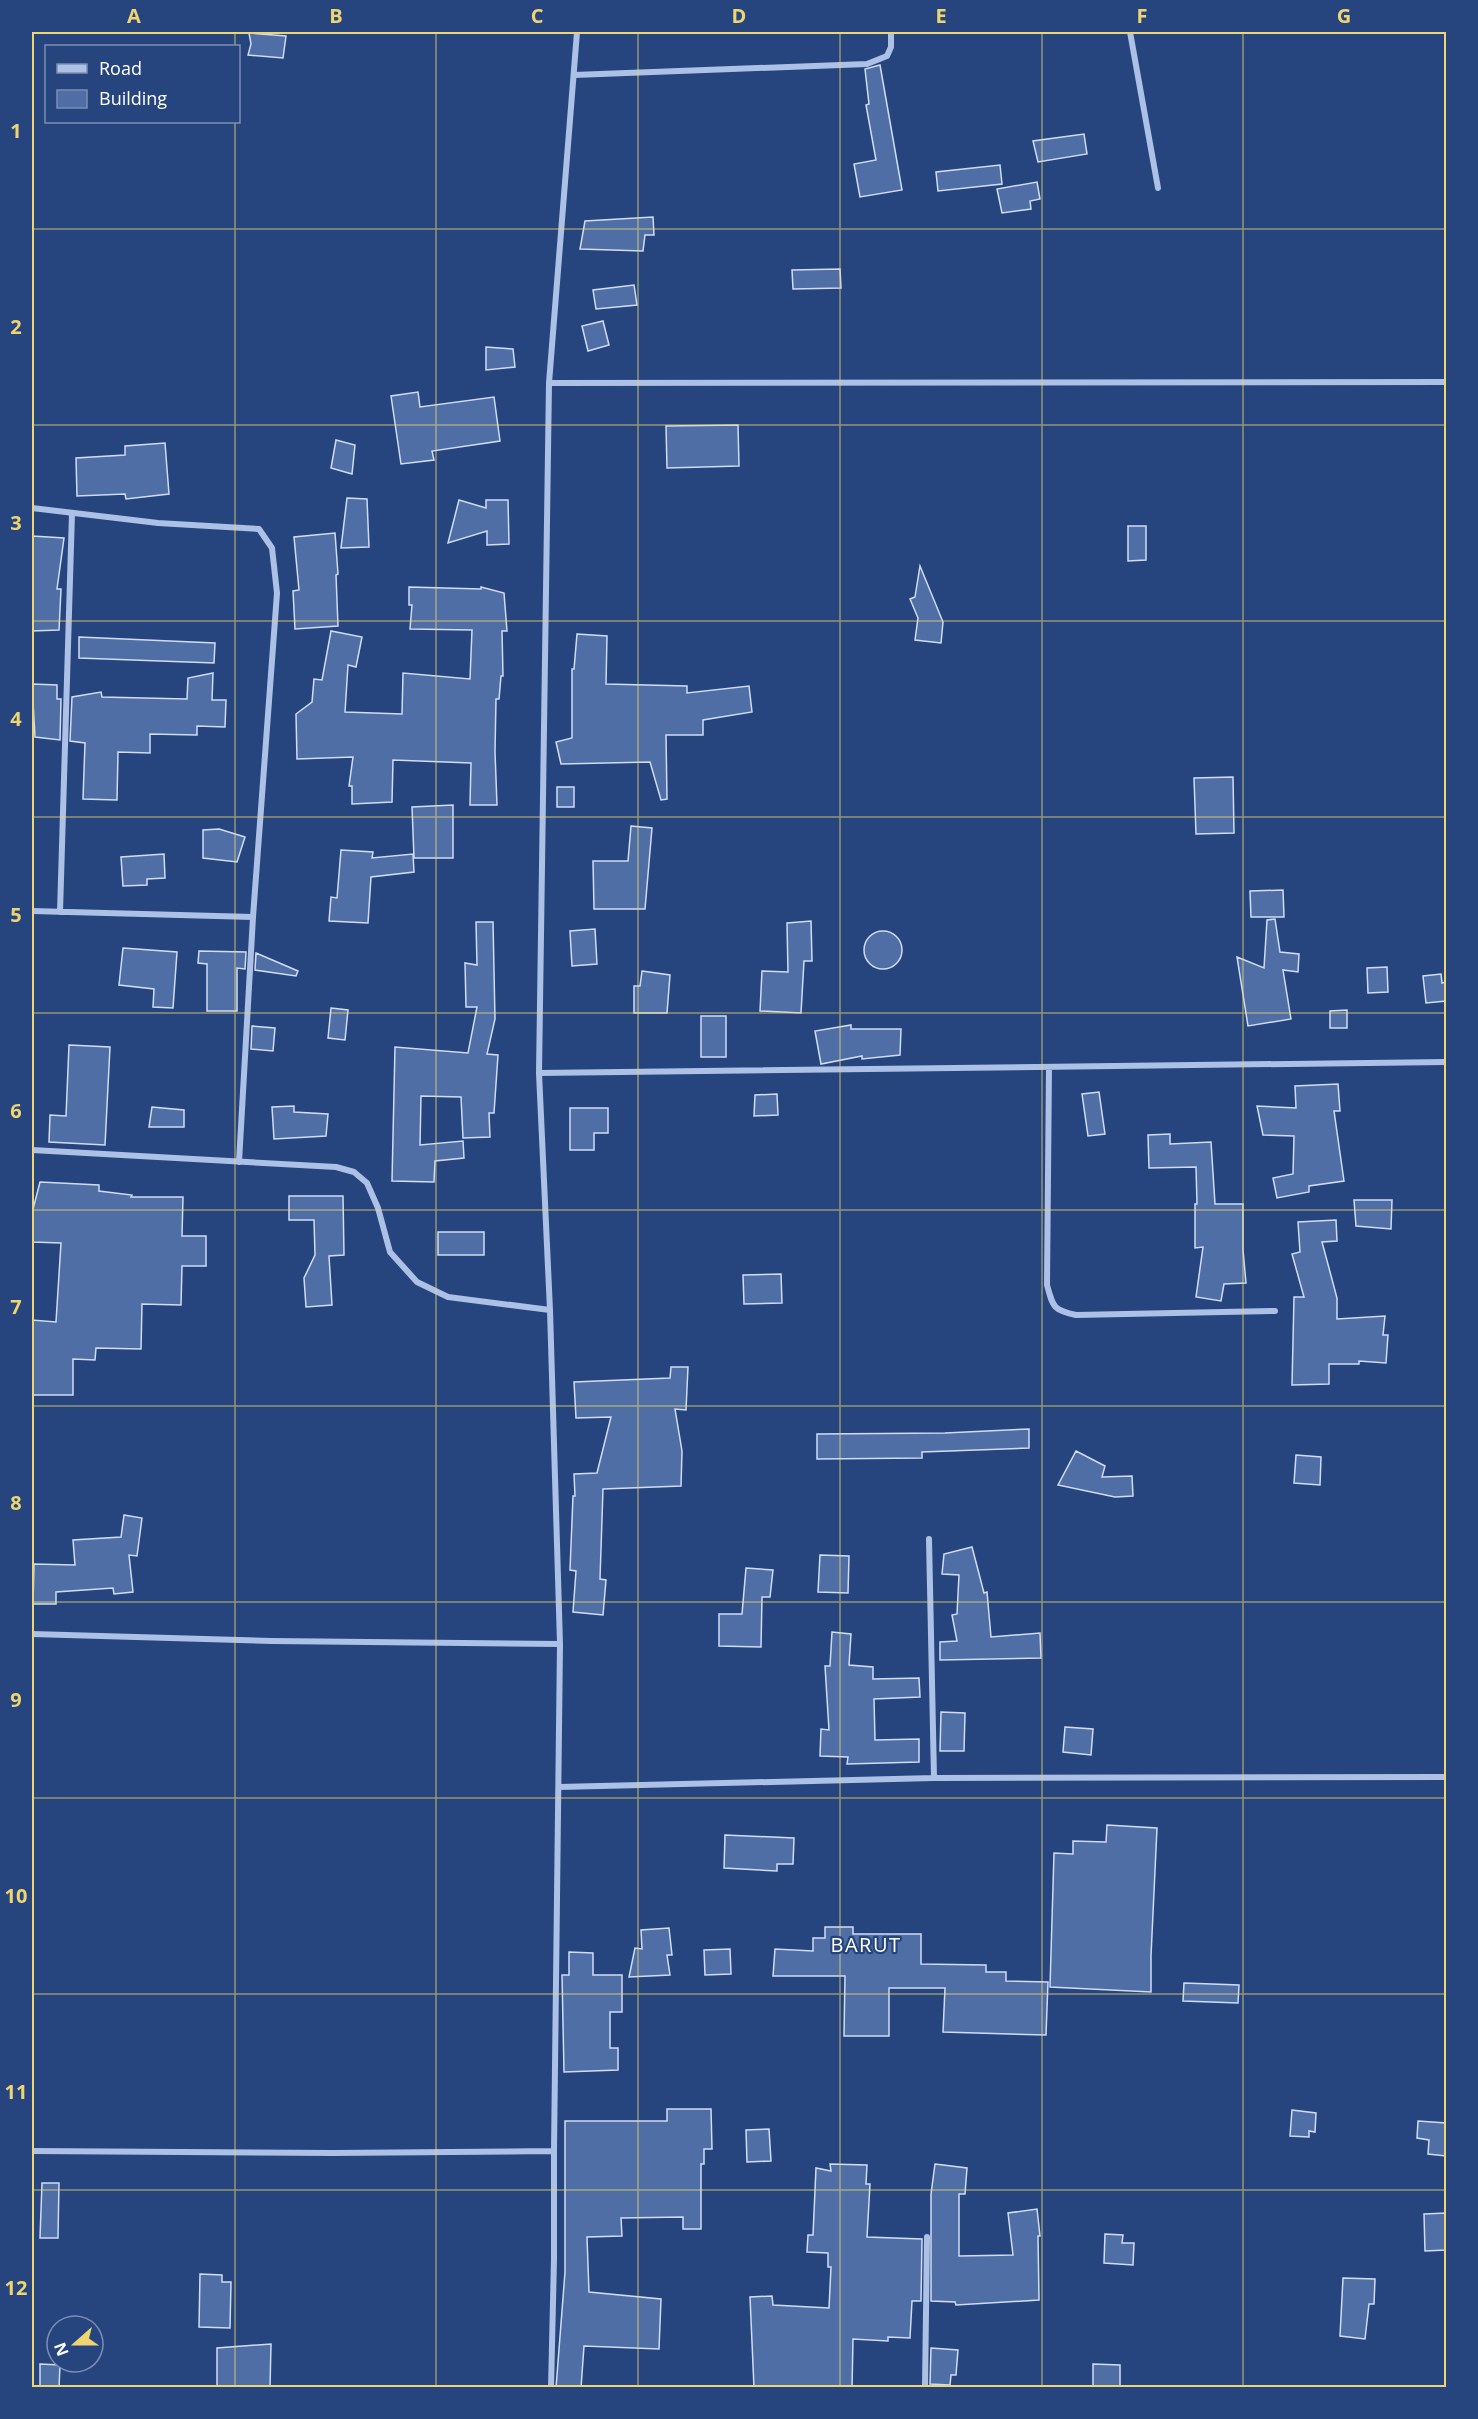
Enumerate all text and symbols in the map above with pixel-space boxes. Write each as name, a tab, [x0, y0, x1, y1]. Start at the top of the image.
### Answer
text: A	[127, 2, 141, 29]
text: B	[329, 2, 343, 29]
text: C	[531, 2, 544, 29]
text: D	[732, 2, 746, 29]
text: E	[935, 2, 947, 29]
text: F	[1137, 2, 1147, 29]
text: G	[1337, 2, 1351, 29]
legend	[45, 45, 240, 123]
text: Road	[99, 56, 142, 80]
text: Building	[99, 86, 167, 110]
text: 1	[10, 117, 22, 144]
text: 2	[10, 313, 22, 340]
text: 3	[10, 509, 22, 536]
text: 4	[10, 705, 22, 732]
text: 5	[10, 901, 22, 928]
text: 6	[10, 1097, 22, 1124]
text: 7	[10, 1293, 22, 1320]
text: 8	[10, 1489, 22, 1516]
text: 9	[10, 1686, 22, 1713]
text: 10	[5, 1882, 27, 1909]
district label: BARUT	[830, 1931, 902, 1958]
text: 11	[5, 2078, 27, 2105]
text: 12	[5, 2274, 27, 2301]
north arrow	[45, 2314, 105, 2374]
text: N	[48, 2339, 74, 2359]

